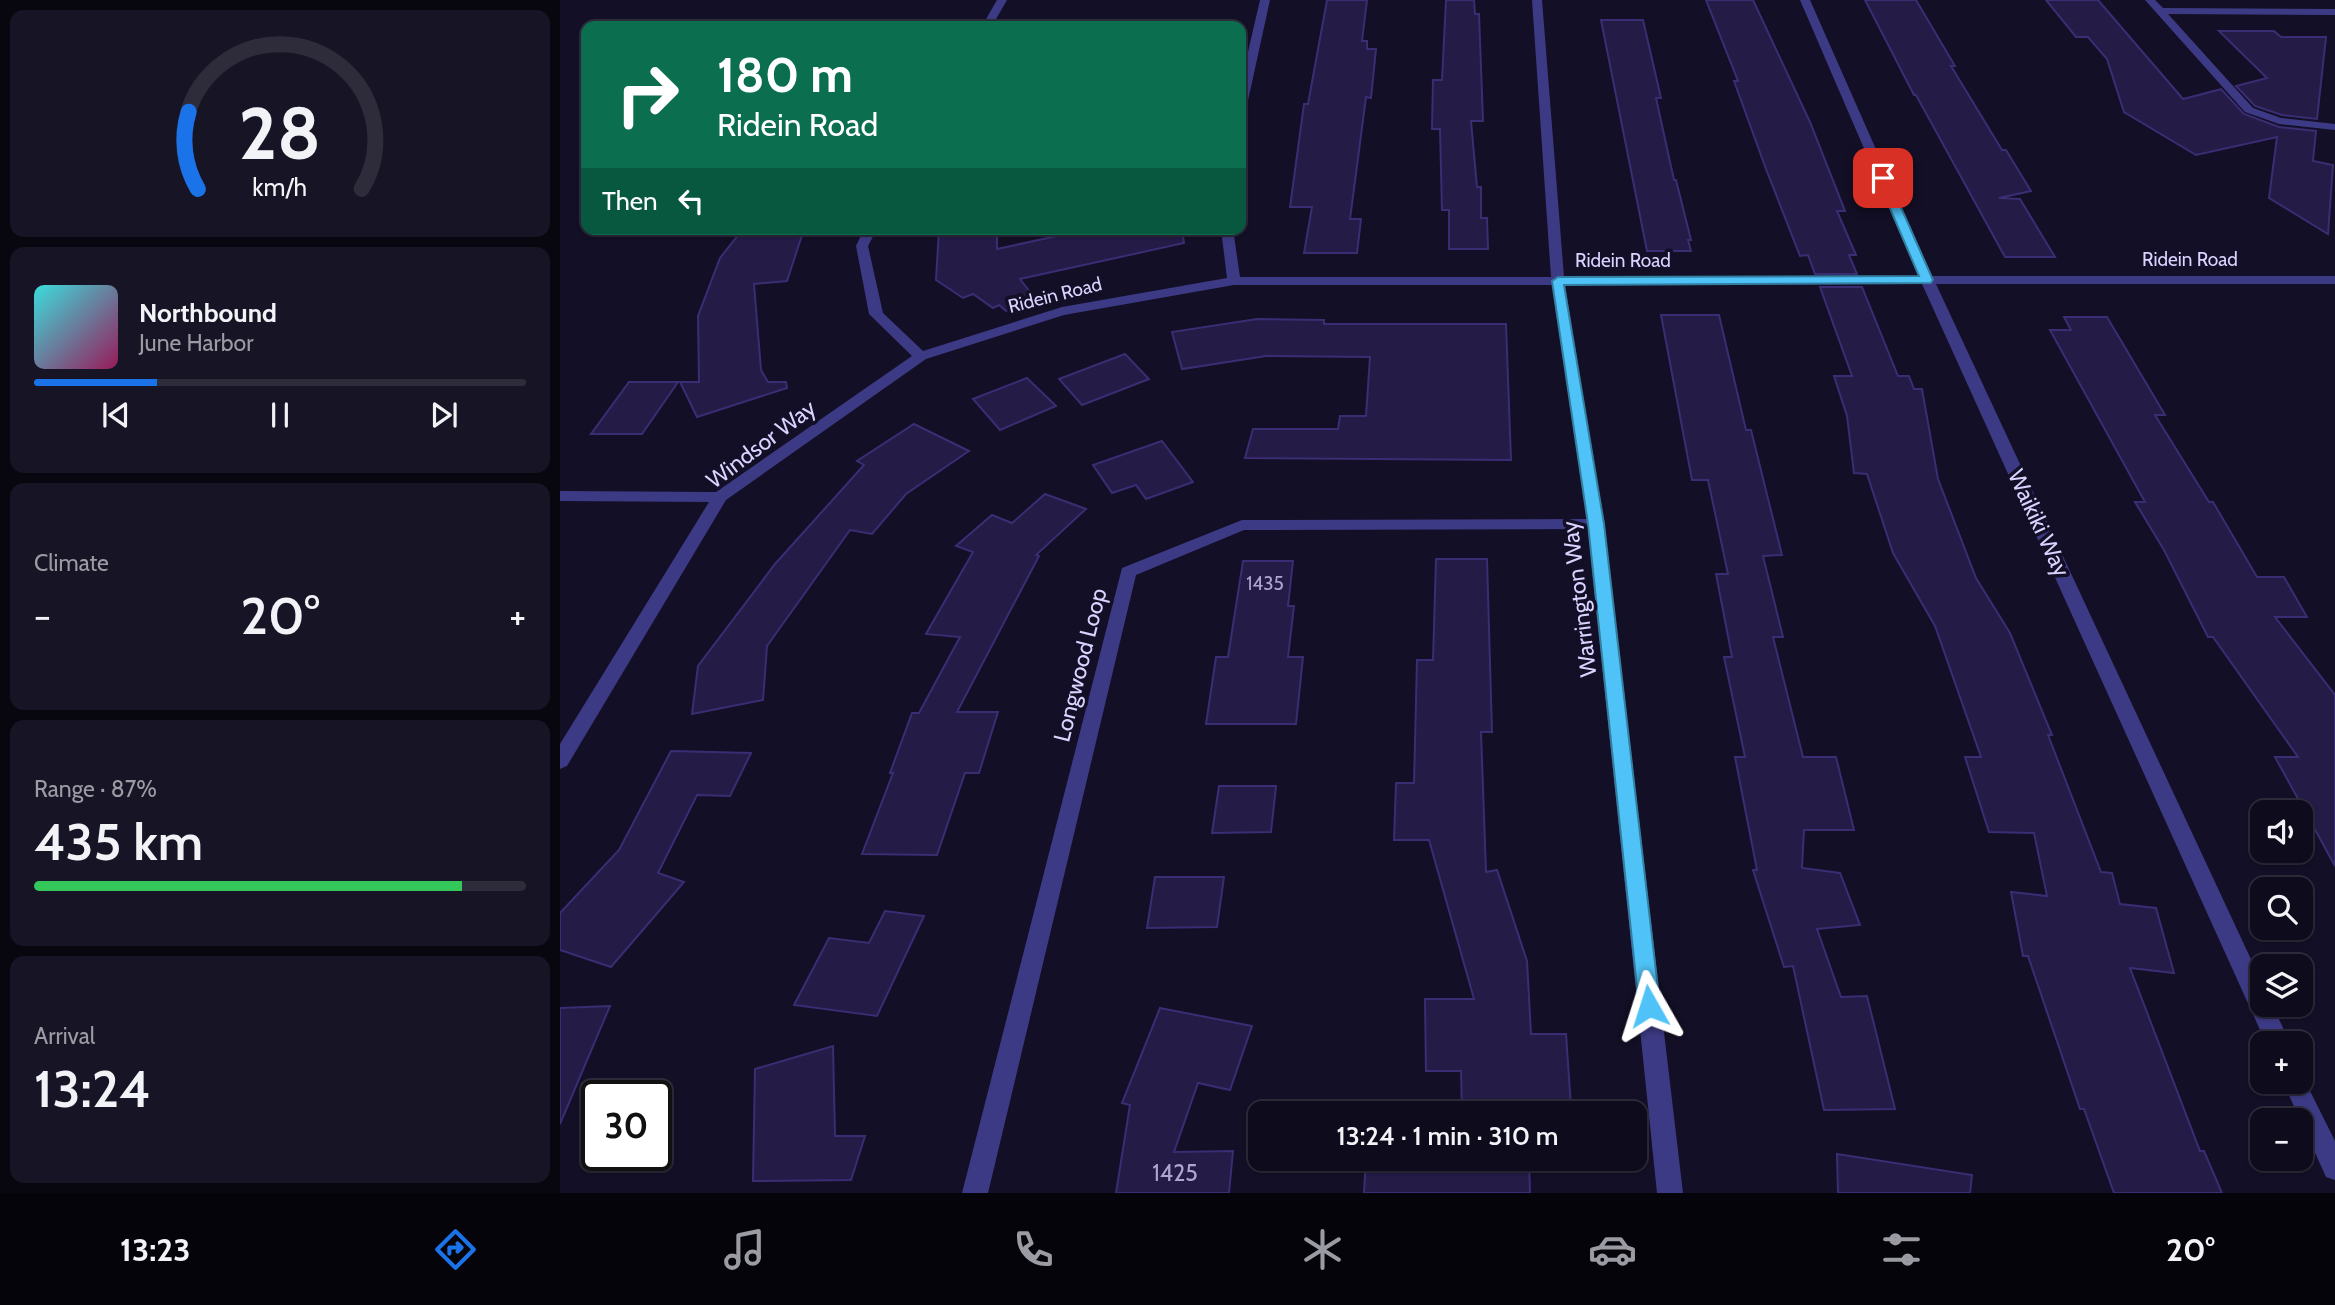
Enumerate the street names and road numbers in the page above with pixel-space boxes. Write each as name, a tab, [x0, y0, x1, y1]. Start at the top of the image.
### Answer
street label: Ridein Road	[2142, 248, 2238, 271]
street label: Ridein Road	[1575, 249, 1671, 272]
street label: Ridein Road	[1006, 272, 1104, 318]
street label: Windsor Way	[701, 394, 822, 494]
street label: Waikiki Way	[2002, 465, 2076, 582]
street label: Warrington Way	[1555, 519, 1602, 679]
street label: Longwood Loop	[1047, 585, 1113, 745]

